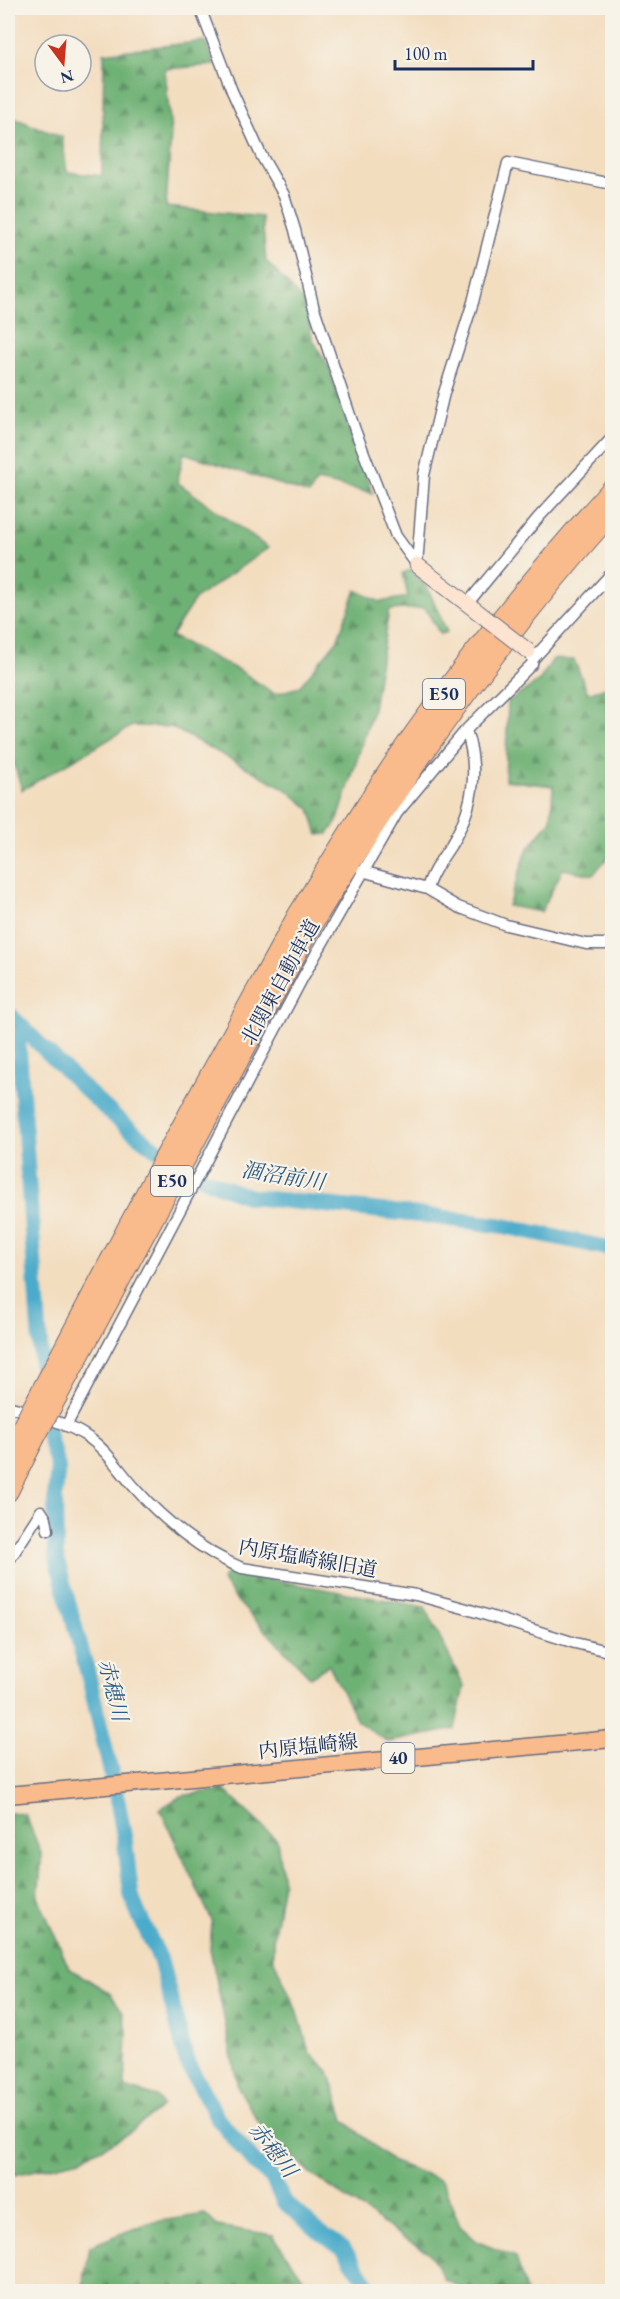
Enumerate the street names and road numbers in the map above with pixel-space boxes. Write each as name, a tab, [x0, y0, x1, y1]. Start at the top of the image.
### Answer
road number: E50	[423, 679, 465, 709]
street label: 北関東自動車道	[235, 914, 325, 1050]
road number: E50	[151, 1166, 193, 1196]
street label: 内原塩崎線旧道	[237, 1533, 379, 1583]
street label: 内原塩崎線	[257, 1728, 359, 1764]
road number: 40	[382, 1743, 414, 1773]

